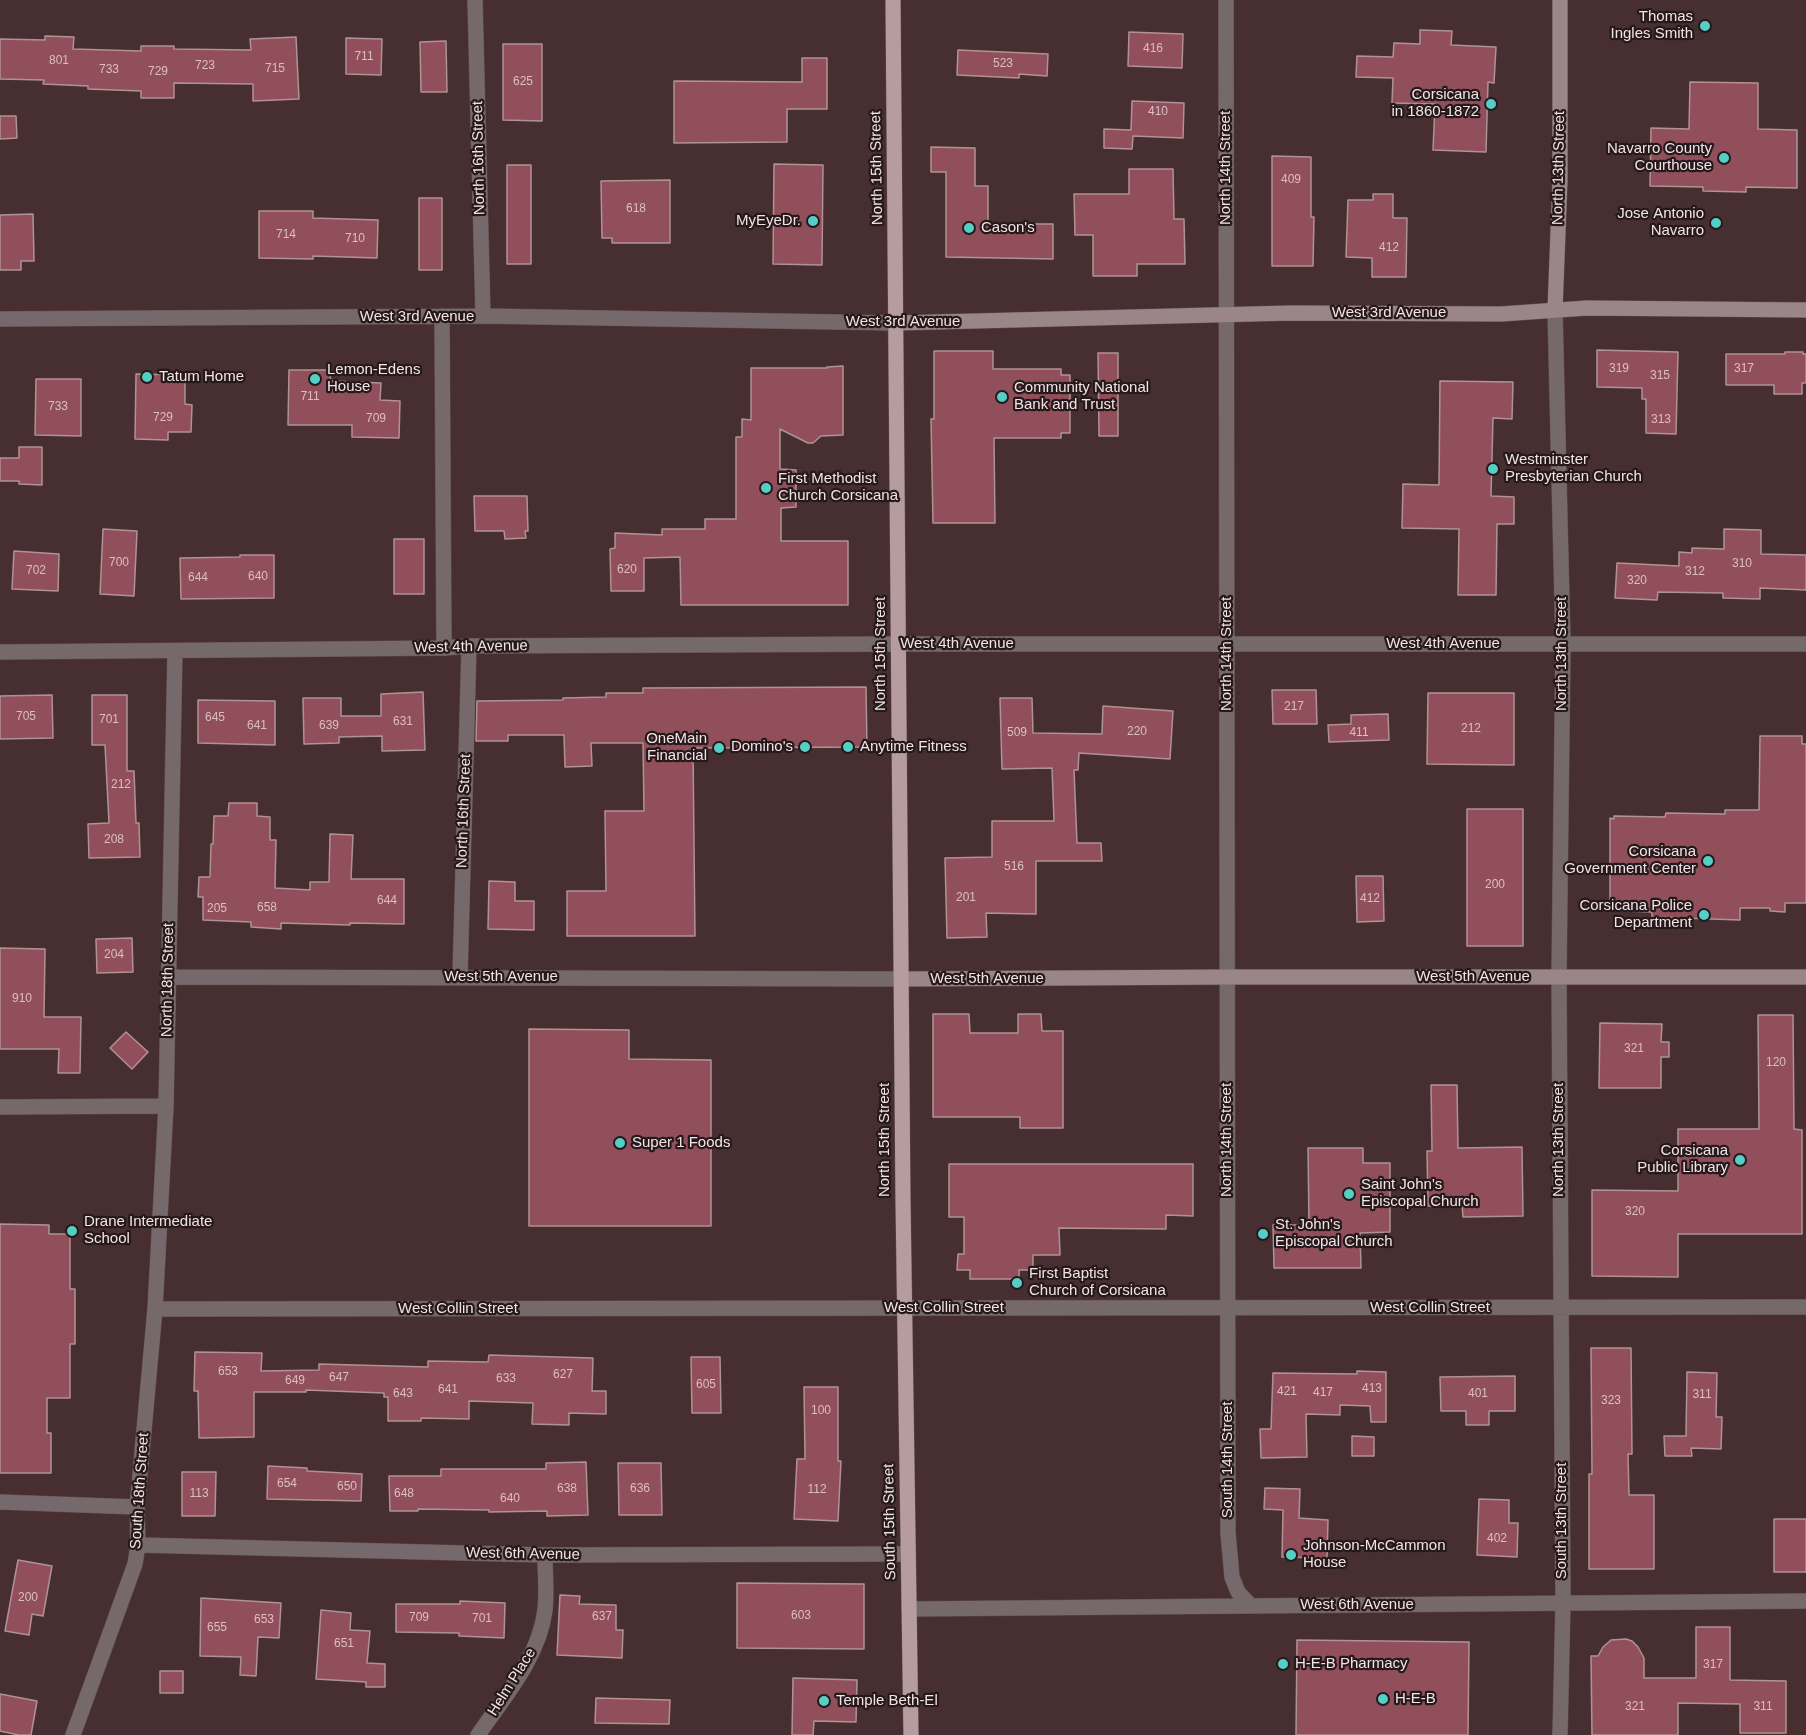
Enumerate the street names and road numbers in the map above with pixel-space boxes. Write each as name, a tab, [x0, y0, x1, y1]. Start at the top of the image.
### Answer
street label: North 16th Street	[469, 101, 489, 215]
street label: North 15th Street	[867, 111, 887, 225]
street label: North 14th Street	[1217, 111, 1235, 225]
street label: North 13th Street	[1549, 111, 1569, 225]
street label: West 3rd Avenue	[1332, 304, 1446, 322]
street label: West 3rd Avenue	[360, 308, 474, 326]
street label: West 3rd Avenue	[846, 313, 960, 331]
street label: North 15th Street	[872, 597, 890, 711]
street label: North 14th Street	[1218, 597, 1236, 711]
street label: North 13th Street	[1553, 597, 1571, 711]
street label: West 4th Avenue	[900, 635, 1014, 653]
street label: West 4th Avenue	[1386, 635, 1500, 653]
street label: West 4th Avenue	[414, 637, 528, 657]
street label: North 16th Street	[453, 754, 475, 868]
street label: North 18th Street	[158, 923, 178, 1037]
street label: West 5th Avenue	[444, 968, 558, 986]
street label: West 5th Avenue	[1416, 968, 1530, 986]
street label: West 5th Avenue	[930, 970, 1044, 988]
street label: North 15th Street	[876, 1083, 894, 1197]
street label: North 14th Street	[1218, 1083, 1236, 1197]
street label: North 13th Street	[1550, 1083, 1568, 1197]
street label: West Collin Street	[884, 1299, 1004, 1317]
street label: West Collin Street	[1370, 1299, 1490, 1317]
street label: West Collin Street	[398, 1300, 518, 1318]
street label: South 14th Street	[1219, 1402, 1237, 1518]
street label: South 18th Street	[127, 1432, 153, 1550]
street label: South 15th Street	[880, 1463, 900, 1581]
street label: South 13th Street	[1553, 1463, 1571, 1579]
street label: West 6th Avenue	[466, 1544, 580, 1564]
street label: West 6th Avenue	[1300, 1596, 1414, 1614]
street label: Helm Place	[484, 1645, 540, 1719]

